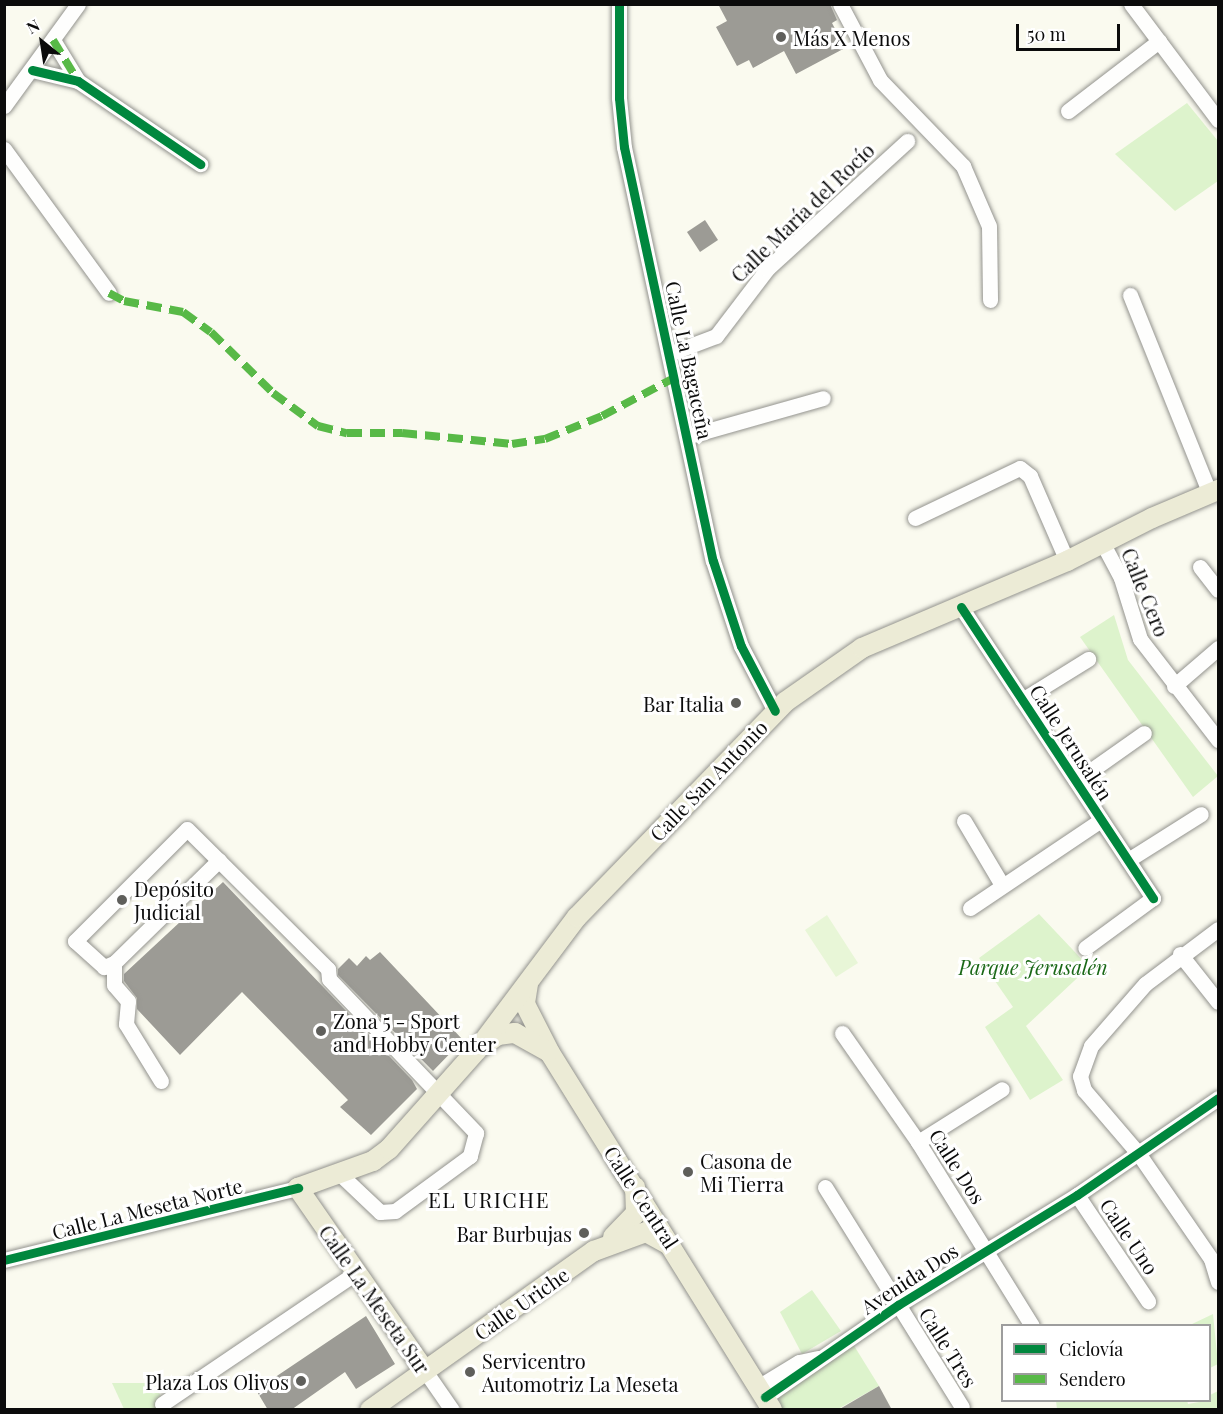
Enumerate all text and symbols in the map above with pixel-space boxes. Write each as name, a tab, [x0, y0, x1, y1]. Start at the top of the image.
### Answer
north arrow	[12, 12, 72, 72]
scale bar	[1019, 12, 1122, 50]
text: N	[22, 14, 43, 38]
text: 50 m	[1027, 22, 1066, 46]
place label: Más X Menos	[793, 25, 911, 49]
marker: Más X Menos	[774, 30, 788, 44]
street label: Calle María del Rocío	[725, 137, 879, 287]
street label: Calle La Bagaceña	[662, 279, 718, 441]
street label: Calle Cero	[1117, 544, 1175, 640]
street label: Calle Jerusalén	[1026, 680, 1118, 804]
place label: Bar Italia	[642, 691, 724, 715]
marker: Bar Italia	[729, 696, 743, 710]
street label: Calle San Antonio	[644, 714, 772, 846]
place label: Depósito Judicial	[134, 876, 214, 923]
marker: Depósito Judicial	[115, 893, 129, 907]
park label: Parque Jerusalén	[958, 954, 1108, 978]
place label: Zona 5 - Sport and Hobby Center	[333, 1008, 497, 1055]
marker: Zona 5 - Sport and Hobby Center	[314, 1024, 328, 1038]
street label: Calle Dos	[925, 1124, 991, 1208]
street label: Calle Central	[600, 1141, 684, 1253]
place label: Casona de Mi Tierra	[700, 1148, 792, 1195]
marker: Casona de Mi Tierra	[681, 1165, 695, 1179]
street label: Calle La Meseta Norte	[49, 1173, 245, 1243]
district label: EL URICHE	[428, 1186, 550, 1212]
street label: Calle Uno	[1096, 1194, 1164, 1278]
street label: Calle La Meseta Sur	[315, 1220, 435, 1378]
place label: Bar Burbujas	[456, 1221, 572, 1245]
marker: Bar Burbujas	[577, 1226, 591, 1240]
street label: Avenida Dos	[856, 1238, 962, 1318]
street label: Calle Uriche	[469, 1262, 573, 1344]
street label: Calle Tres	[915, 1302, 983, 1392]
legend	[1001, 1324, 1211, 1402]
text: Ciclovía	[1059, 1337, 1123, 1361]
place label: Servicentro Automotriz La Meseta	[482, 1348, 679, 1395]
marker: Servicentro Automotriz La Meseta	[463, 1365, 477, 1379]
text: Sendero	[1059, 1367, 1126, 1391]
place label: Plaza Los Olivos	[145, 1369, 289, 1393]
marker: Plaza Los Olivos	[294, 1374, 308, 1388]

